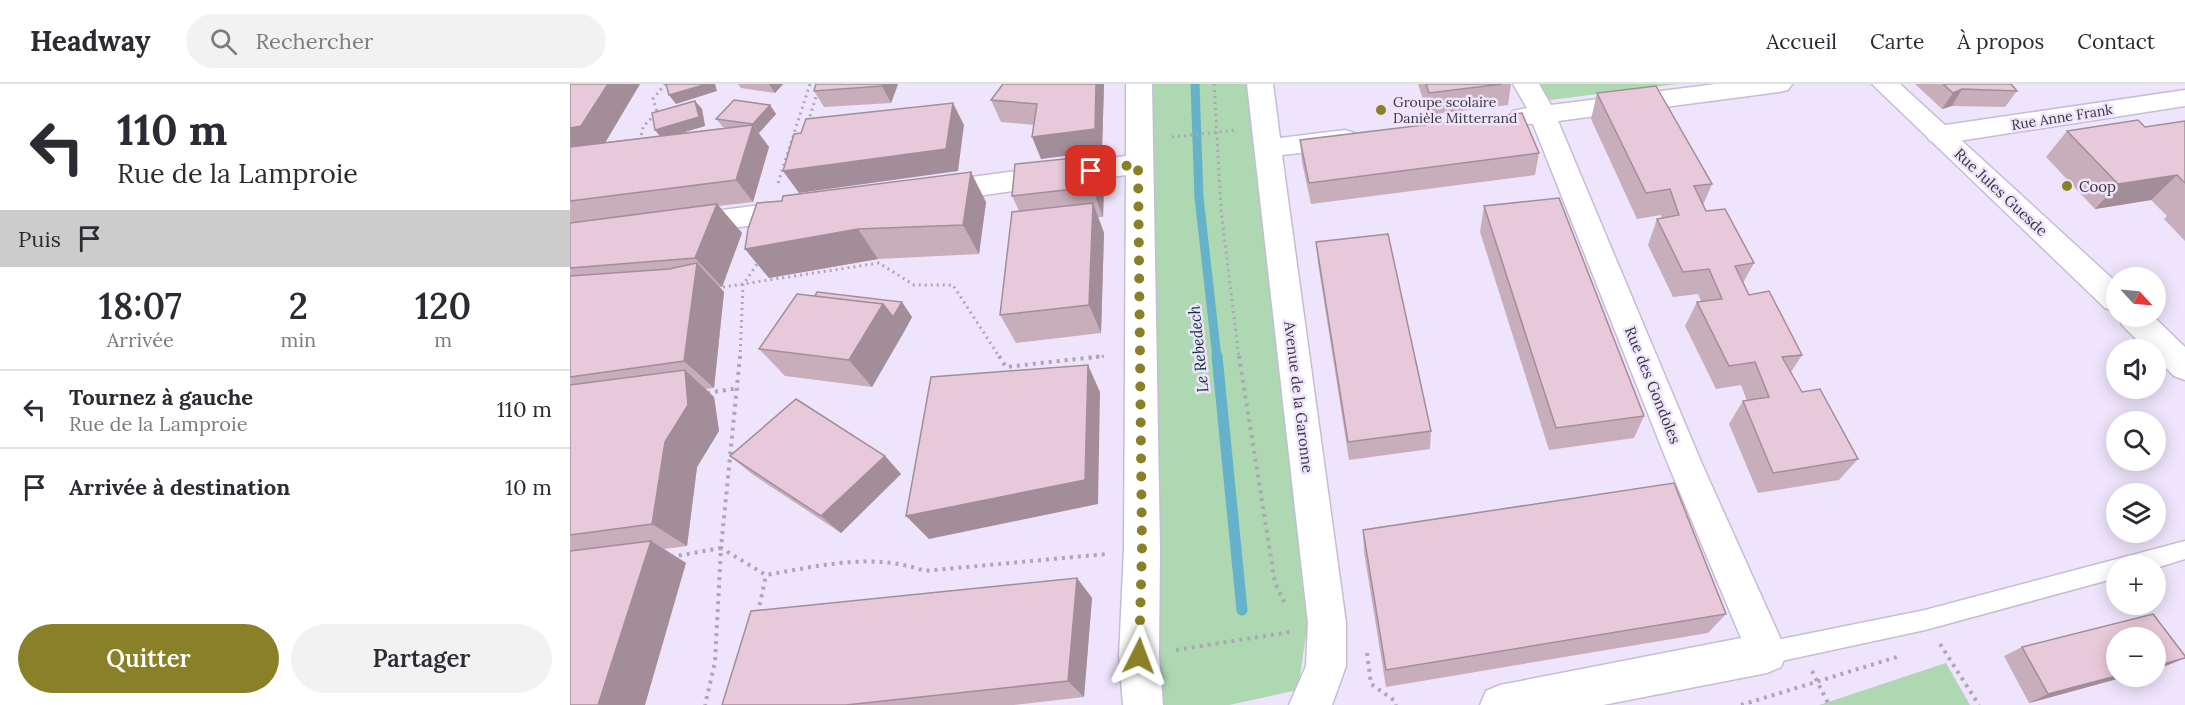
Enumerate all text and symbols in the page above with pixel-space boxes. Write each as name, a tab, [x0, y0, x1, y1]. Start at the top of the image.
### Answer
search box	[186, 14, 606, 68]
text: Headway	[30, 23, 150, 59]
icon: search	[207, 25, 240, 58]
text: Rechercher	[255, 27, 373, 55]
text: Accueil	[1766, 28, 1837, 55]
text: Carte	[1870, 28, 1924, 55]
text: À propos	[1957, 28, 2044, 55]
text: Contact	[2077, 28, 2155, 55]
place label: Groupe scolaire Danièle Mitterrand	[1393, 93, 1517, 127]
street label: Rue Anne Frank	[2010, 100, 2114, 134]
text: 110 m	[117, 103, 228, 157]
marker: Groupe scolaire Danièle Mitterrand	[1374, 103, 1388, 117]
icon: left	[18, 108, 96, 186]
street label: Rue Jules Guesde	[1950, 144, 2052, 240]
pin	[1065, 145, 1116, 196]
icon: arrive	[1074, 154, 1107, 187]
text: Rue de la Lamproie	[117, 156, 358, 190]
place label: Coop	[2079, 177, 2116, 196]
marker: Coop	[2060, 179, 2074, 193]
icon: arrive	[73, 222, 106, 255]
text: Puis	[18, 225, 61, 253]
north arrow	[2106, 267, 2166, 327]
map controls	[2106, 267, 2166, 687]
text: 18:07	[99, 283, 182, 329]
text: 2	[289, 283, 308, 329]
text: 120	[415, 283, 471, 329]
water label: Le Rebedech	[1183, 304, 1213, 394]
street label: Avenue de la Garonne	[1280, 319, 1318, 474]
street label: Rue des Gondoles	[1621, 324, 1685, 446]
text: Arrivée	[107, 327, 174, 352]
text: min	[281, 327, 316, 352]
text: m	[434, 327, 452, 352]
button: sound	[2106, 339, 2166, 399]
text: Tournez à gauche	[69, 383, 253, 411]
icon: left	[18, 393, 51, 426]
text: 110 m	[497, 395, 552, 423]
text: Rue de la Lamproie	[69, 411, 248, 436]
button: search	[2106, 411, 2166, 471]
icon: arrive	[18, 471, 51, 504]
text: Arrivée à destination	[69, 473, 290, 501]
text: 10 m	[505, 473, 552, 501]
button: layers	[2106, 483, 2166, 543]
button: +	[2106, 555, 2166, 615]
button: Quitter	[18, 624, 279, 693]
button: Partager	[291, 624, 552, 693]
position arrow	[1107, 624, 1171, 688]
button: −	[2106, 627, 2166, 687]

